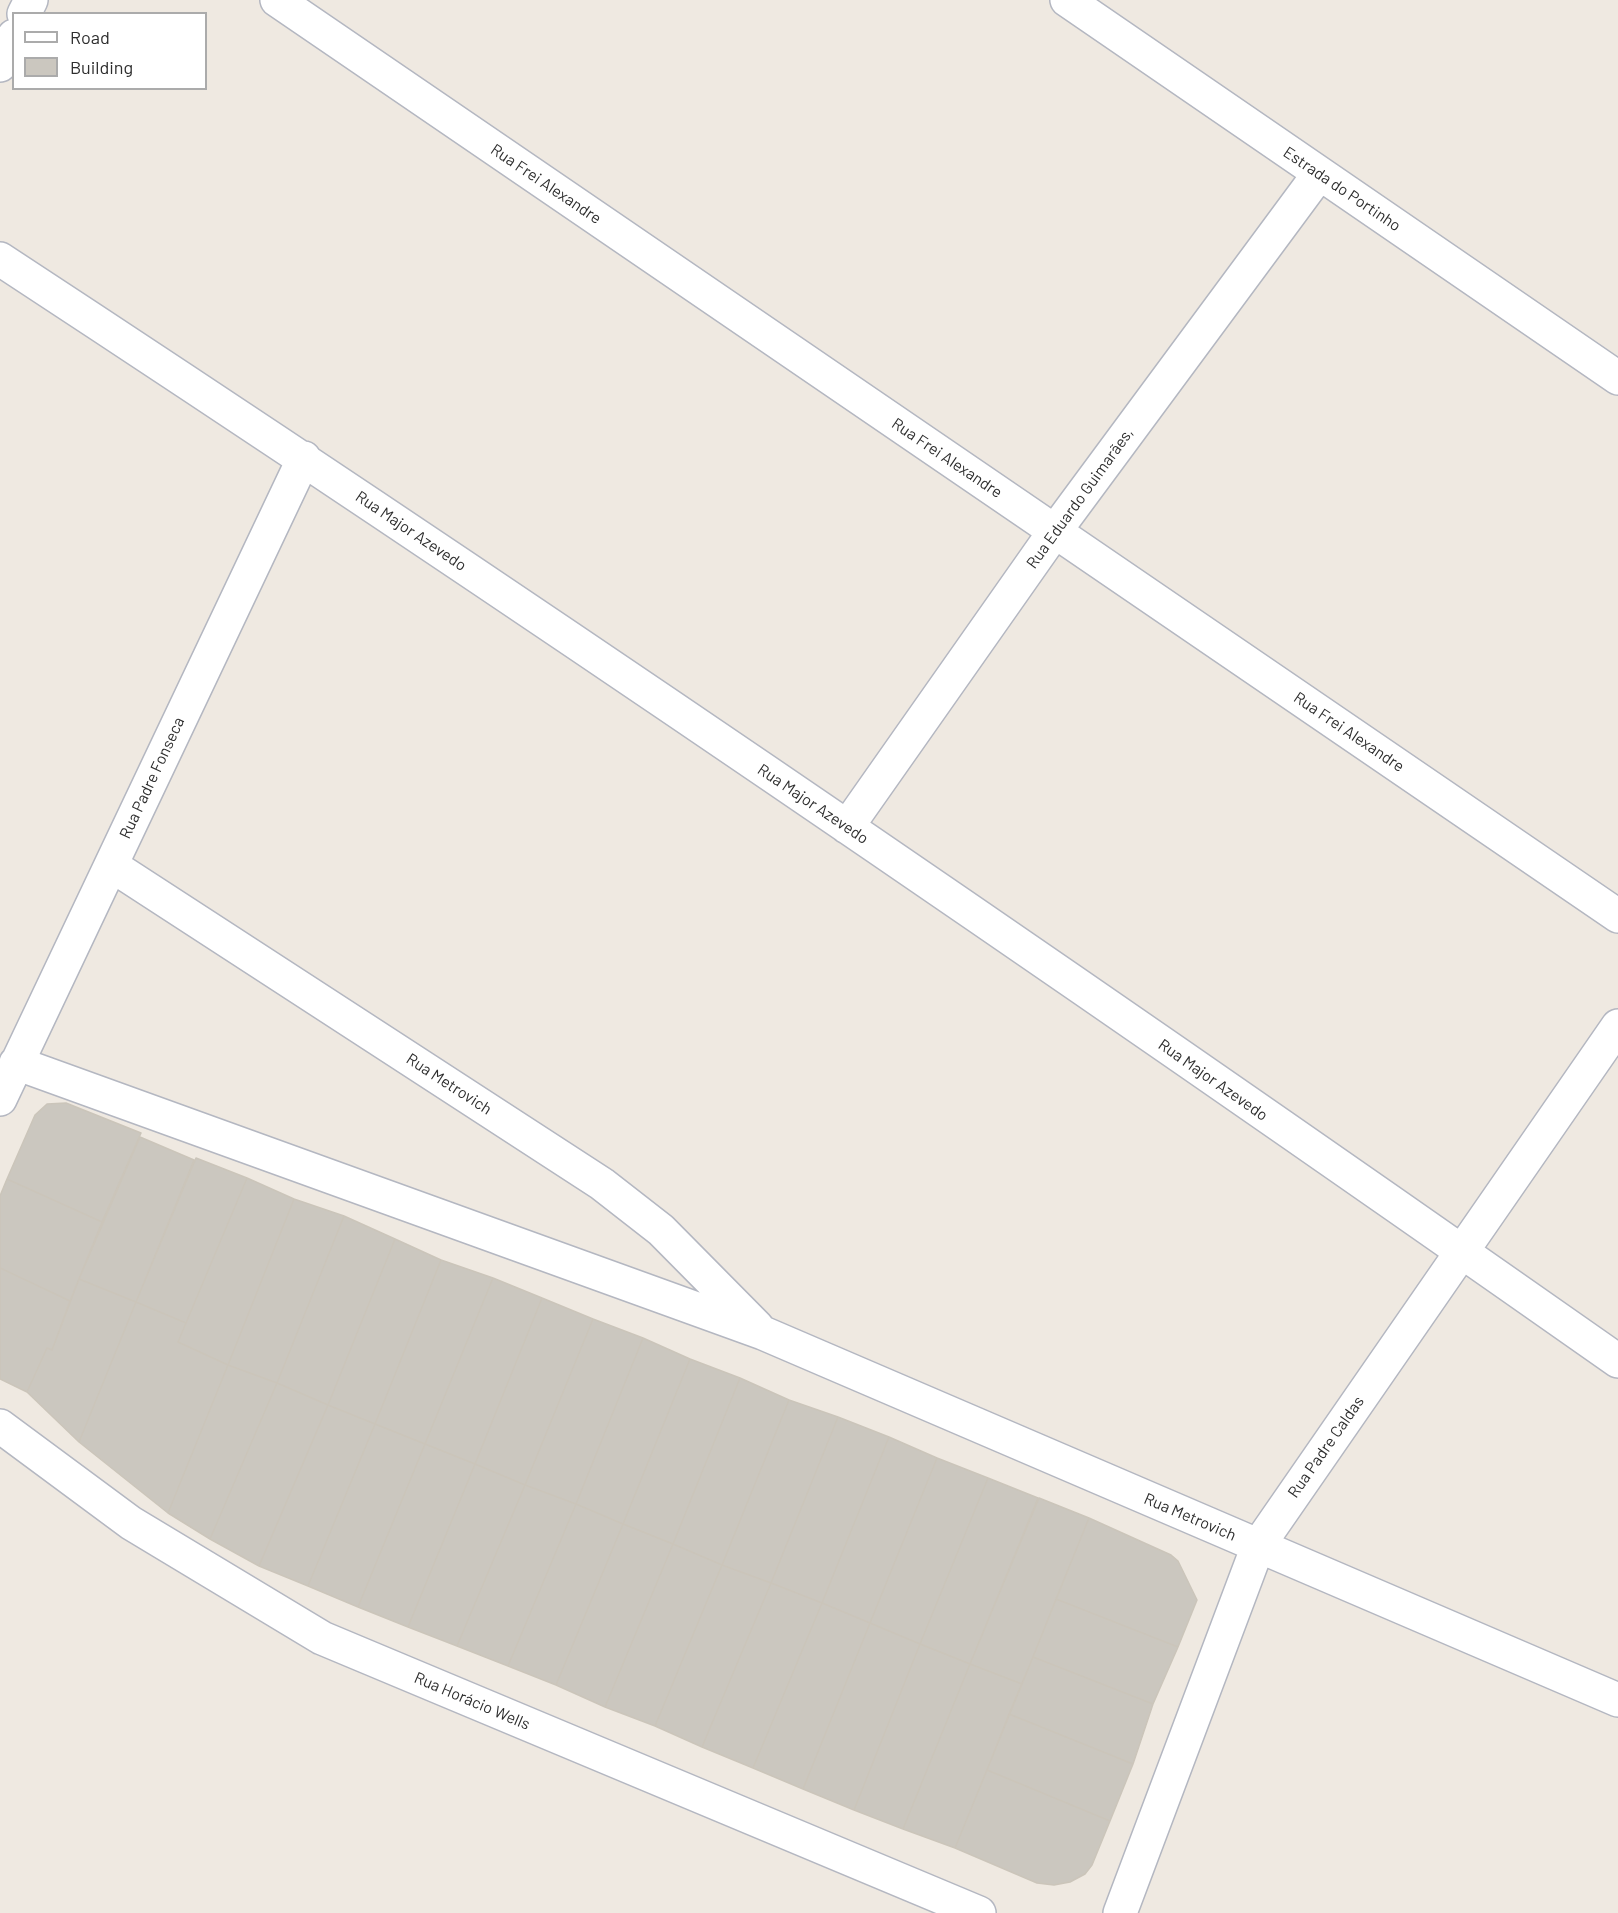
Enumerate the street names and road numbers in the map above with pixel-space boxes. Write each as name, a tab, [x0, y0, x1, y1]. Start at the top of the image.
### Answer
street label: Rua Frei Alexandre	[487, 140, 605, 228]
street label: Estrada do Portinho	[1280, 143, 1404, 235]
street label: Rua Frei Alexandre	[888, 414, 1006, 502]
street label: Rua Eduardo Guimarães,	[1022, 424, 1138, 572]
street label: Rua Major Azevedo	[352, 487, 470, 575]
street label: Rua Frei Alexandre	[1290, 688, 1408, 776]
street label: Rua Padre Fonseca	[115, 714, 189, 842]
street label: Rua Major Azevedo	[754, 760, 872, 848]
street label: Rua Major Azevedo	[1154, 1035, 1272, 1125]
street label: Rua Metrovich	[403, 1049, 495, 1119]
street label: Rua Padre Caldas	[1284, 1393, 1368, 1501]
street label: Rua Metrovich	[1141, 1489, 1239, 1545]
street label: Rua Horácio Wells	[411, 1668, 533, 1734]

